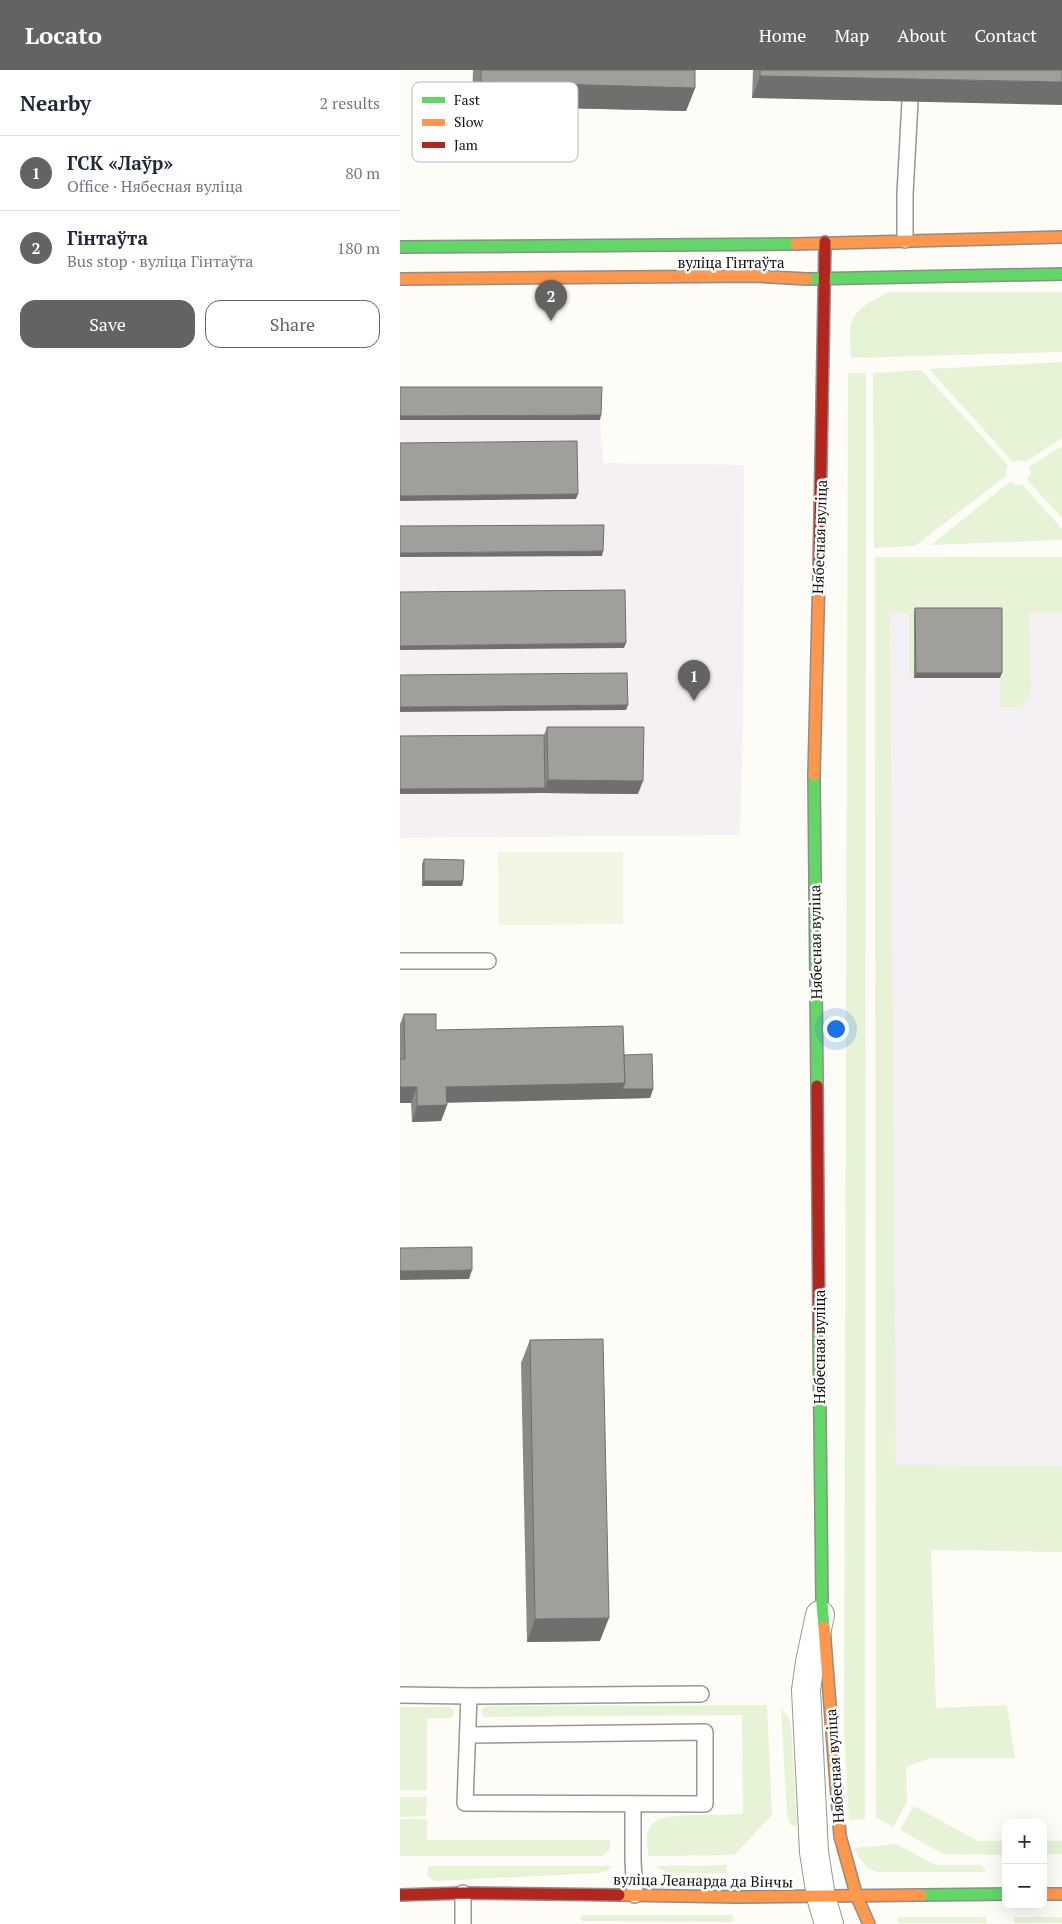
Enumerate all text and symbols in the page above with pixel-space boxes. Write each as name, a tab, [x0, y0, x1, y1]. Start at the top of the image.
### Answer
text: Locato	[25, 19, 102, 51]
text: Home	[759, 23, 806, 47]
text: Map	[834, 23, 869, 47]
text: About	[897, 23, 946, 47]
text: Contact	[974, 23, 1037, 47]
legend	[412, 82, 578, 162]
text: Nearby	[20, 89, 91, 117]
text: Fast	[454, 90, 481, 109]
text: 2 results	[320, 92, 380, 114]
text: Slow	[454, 112, 484, 131]
text: Jam	[454, 135, 478, 154]
text: ГСК «Лаўр»	[67, 150, 173, 175]
text: 1	[31, 162, 41, 184]
text: 80 m	[345, 162, 380, 184]
text: Office · Нябесная вуліца	[67, 175, 243, 197]
text: Гінтаўта	[67, 225, 148, 250]
text: 2	[31, 237, 41, 259]
text: 180 m	[337, 237, 380, 259]
text: Bus stop · вуліца Гінтаўта	[67, 250, 253, 272]
street label: вуліца Гінтаўта	[678, 252, 785, 272]
pin: 2	[535, 280, 567, 321]
button: Save	[20, 300, 195, 348]
button: Share	[205, 300, 380, 348]
street label: Нябесная вуліца	[807, 479, 831, 595]
pin: 1	[678, 660, 710, 701]
street label: Нябесная вуліца	[804, 884, 826, 999]
your location	[823, 1016, 849, 1042]
street label: Нябесная вуліца	[809, 1289, 829, 1404]
street label: Нябесная вуліца	[820, 1708, 848, 1824]
map controls	[1002, 1819, 1047, 1909]
button: +	[1002, 1819, 1047, 1864]
button: −	[1002, 1864, 1047, 1909]
street label: вуліца Леанарда да Вінчы	[613, 1868, 793, 1892]

